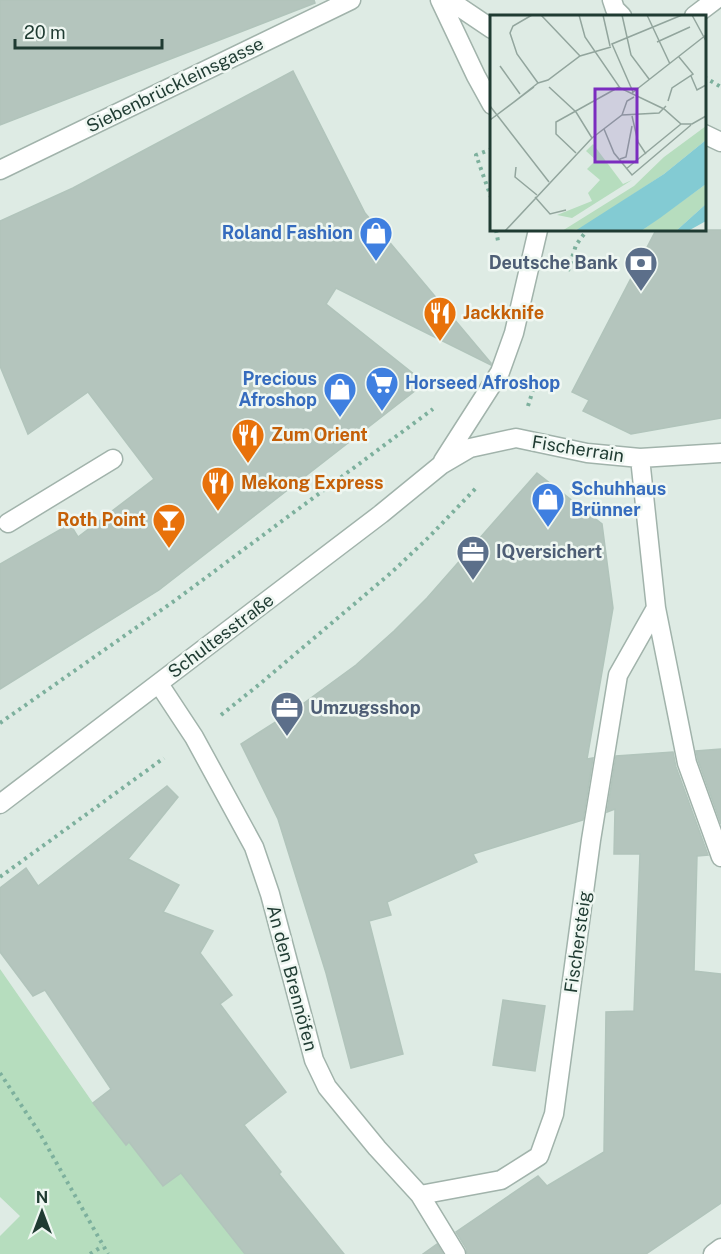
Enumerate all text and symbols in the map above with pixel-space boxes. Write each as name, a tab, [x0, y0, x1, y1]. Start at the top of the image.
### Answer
scale bar	[15, 12, 162, 50]
inset map	[490, 15, 706, 231]
text: 20 m	[24, 22, 66, 43]
street label: Siebenbrückleinsgasse	[83, 33, 267, 137]
shop icon: Roland Fashion	[358, 215, 394, 262]
place label: Roland Fashion	[222, 222, 353, 243]
bank icon: Deutsche Bank	[623, 245, 659, 292]
place label: Deutsche Bank	[489, 252, 619, 273]
restaurant icon: Jackknife	[422, 295, 458, 342]
place label: Jackknife	[463, 302, 544, 323]
supermarket icon: Horseed Afroshop	[364, 365, 400, 412]
place label: Precious Afroshop	[238, 368, 317, 410]
shop icon: Precious Afroshop	[322, 371, 358, 418]
place label: Horseed Afroshop	[405, 372, 560, 393]
restaurant icon: Zum Orient	[230, 417, 266, 464]
place label: Zum Orient	[271, 424, 368, 445]
street label: Fischerrain	[530, 431, 626, 466]
restaurant icon: Mekong Express	[200, 465, 236, 512]
place label: Mekong Express	[241, 472, 384, 493]
place label: Schuhhaus Brünner	[571, 478, 666, 520]
shop icon: Schuhhaus Brünner	[530, 481, 566, 528]
bar icon: Roth Point	[151, 502, 187, 549]
place label: Roth Point	[57, 509, 146, 530]
office icon: IQversichert	[455, 534, 491, 581]
place label: IQversichert	[496, 541, 602, 562]
street label: Schultesstraße	[164, 589, 278, 682]
office icon: Umzugsshop	[269, 690, 305, 737]
place label: Umzugsshop	[310, 697, 421, 718]
street label: Fischersteig	[560, 889, 595, 994]
street label: An den Brennöfen	[263, 903, 322, 1053]
north arrow	[12, 1182, 72, 1242]
text: N	[36, 1188, 48, 1207]

